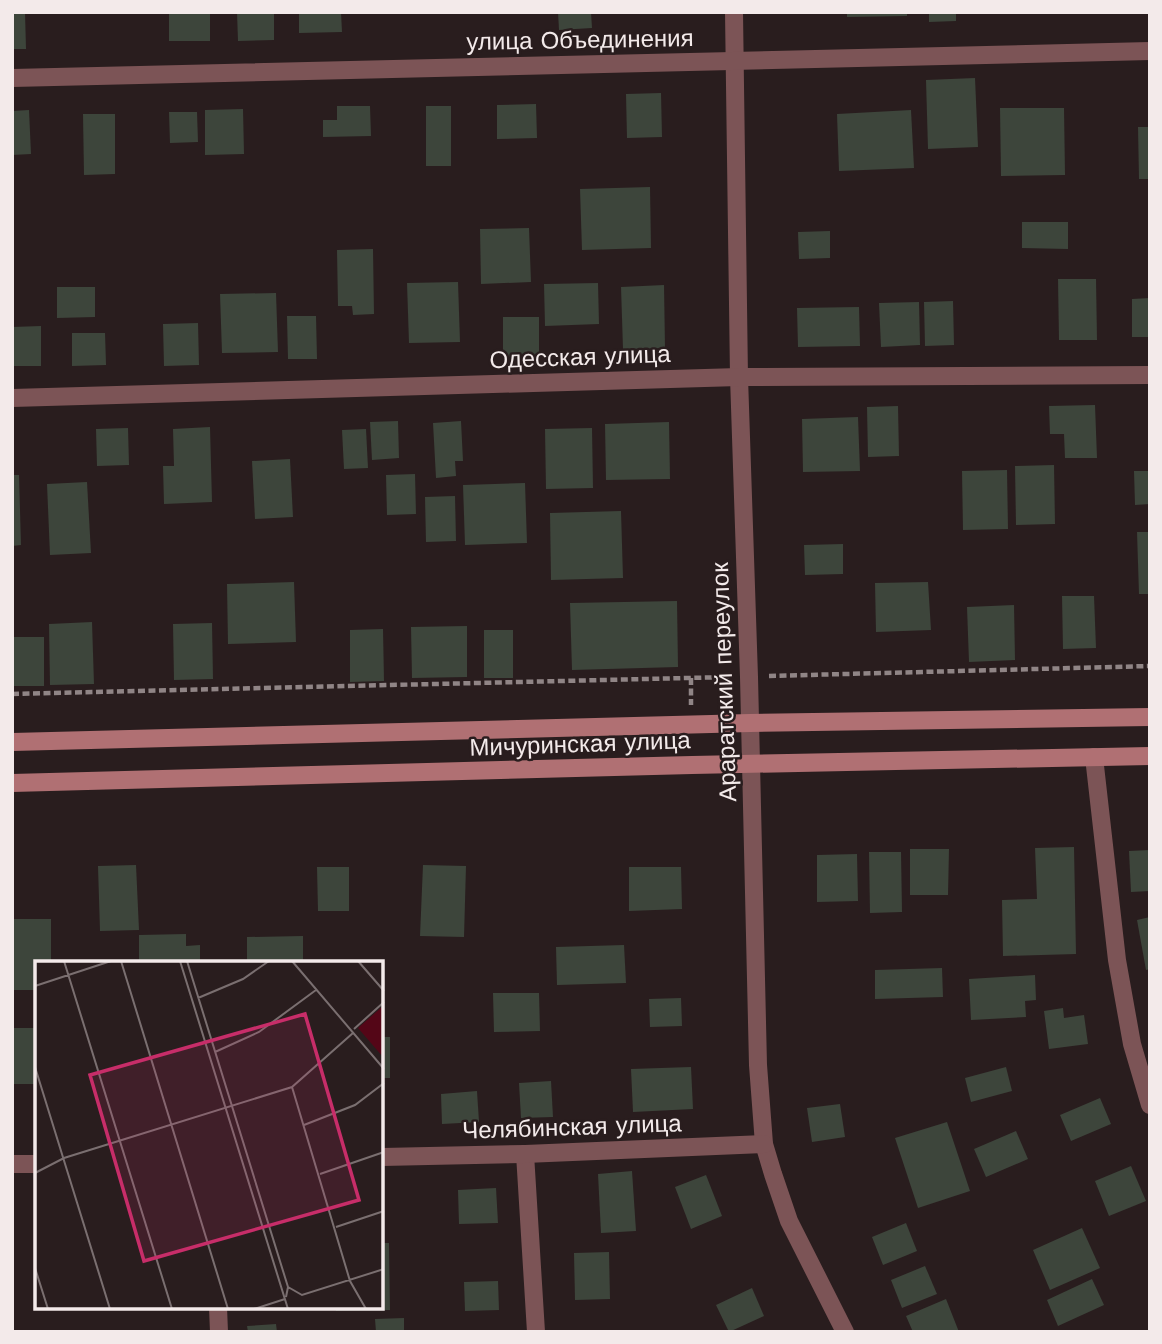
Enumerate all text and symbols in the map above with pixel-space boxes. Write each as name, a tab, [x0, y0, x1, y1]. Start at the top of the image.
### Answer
street label: улица Объединения	[466, 24, 694, 56]
street label: Одесская улица	[489, 340, 672, 374]
street label: Араратский переулок	[706, 561, 742, 802]
street label: Мичуринская улица	[469, 726, 692, 762]
inset map	[35, 961, 383, 1309]
street label: Челябинская улица	[462, 1109, 683, 1145]

